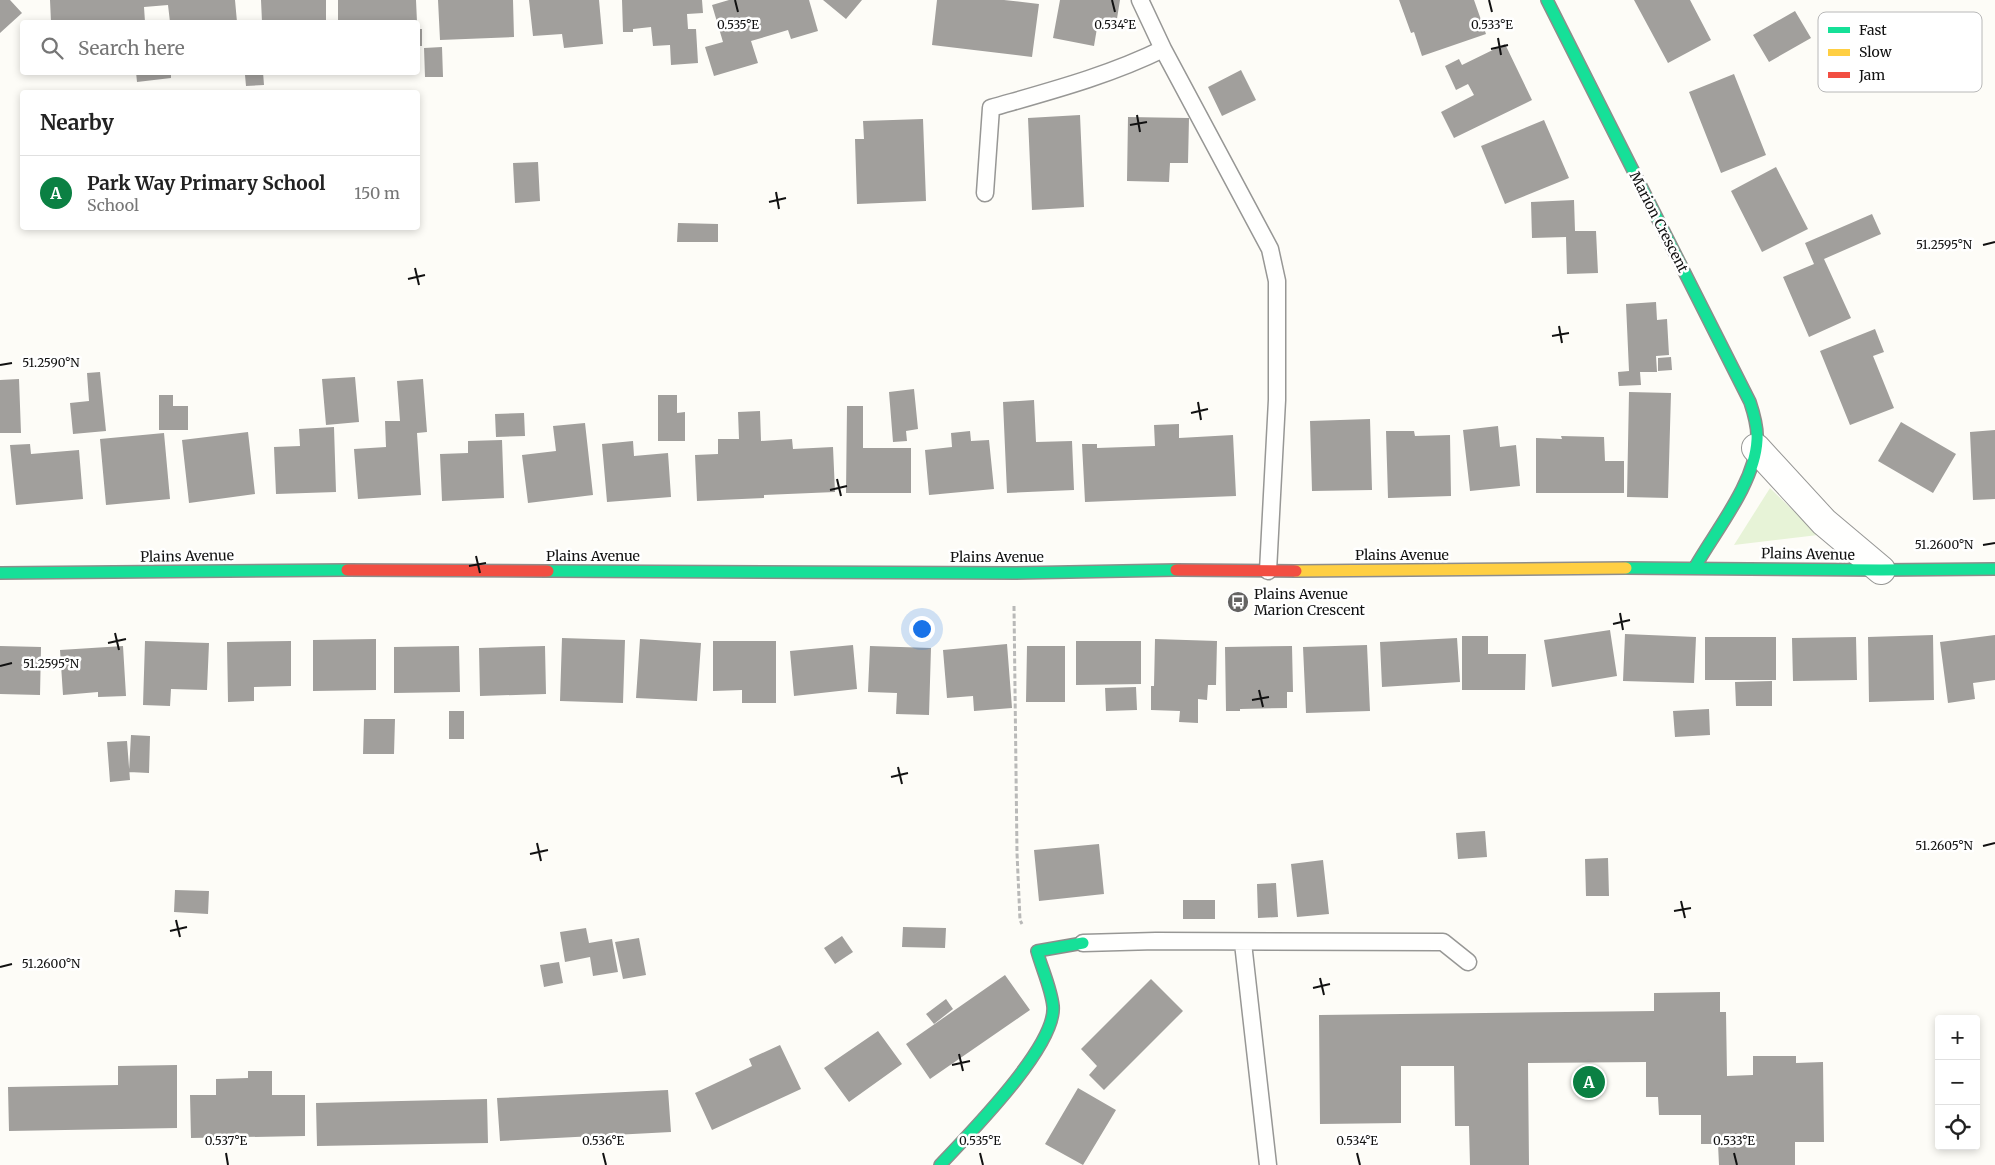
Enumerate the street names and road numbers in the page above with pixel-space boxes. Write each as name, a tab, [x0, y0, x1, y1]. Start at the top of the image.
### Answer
street label: Marion Crescent	[1626, 168, 1692, 276]
street label: Plains Avenue	[1761, 544, 1855, 564]
street label: Plains Avenue	[140, 546, 234, 566]
street label: Plains Avenue	[1355, 546, 1449, 564]
street label: Plains Avenue	[546, 547, 640, 565]
street label: Plains Avenue	[950, 548, 1044, 566]

